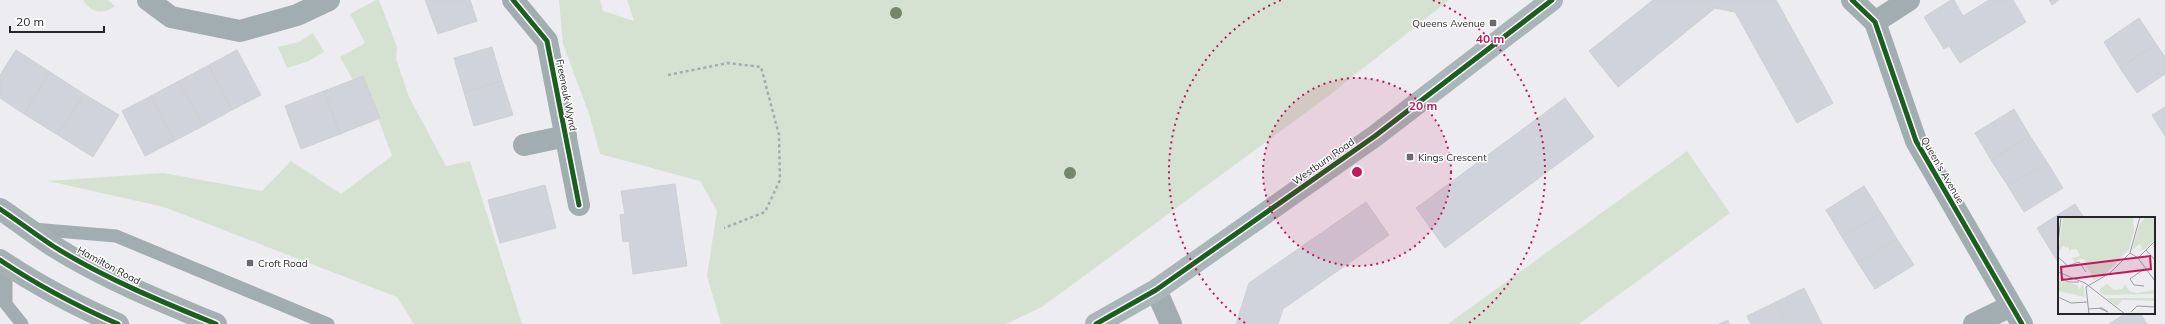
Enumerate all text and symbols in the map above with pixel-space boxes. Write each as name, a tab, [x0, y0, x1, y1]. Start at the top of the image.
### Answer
scale bar	[10, 8, 104, 34]
text: 20 m	[16, 14, 44, 29]
place label: Queens Avenue	[1412, 17, 1485, 30]
marker: Queens Avenue	[1488, 18, 1498, 28]
text: 40 m	[1476, 31, 1504, 46]
street label: Freeneuk Wynd	[553, 58, 580, 132]
text: 20 m	[1409, 98, 1437, 113]
street label: Westburn Road	[1290, 135, 1357, 188]
street label: Queen's Avenue	[1918, 135, 1967, 206]
place label: Kings Crescent	[1418, 151, 1487, 164]
marker: Kings Crescent	[1405, 152, 1415, 162]
centre of rings	[1350, 165, 1364, 179]
inset map	[2058, 217, 2155, 314]
street label: Hamilton Road	[75, 243, 142, 287]
place label: Croft Road	[258, 257, 308, 270]
marker: Croft Road	[245, 258, 255, 268]

